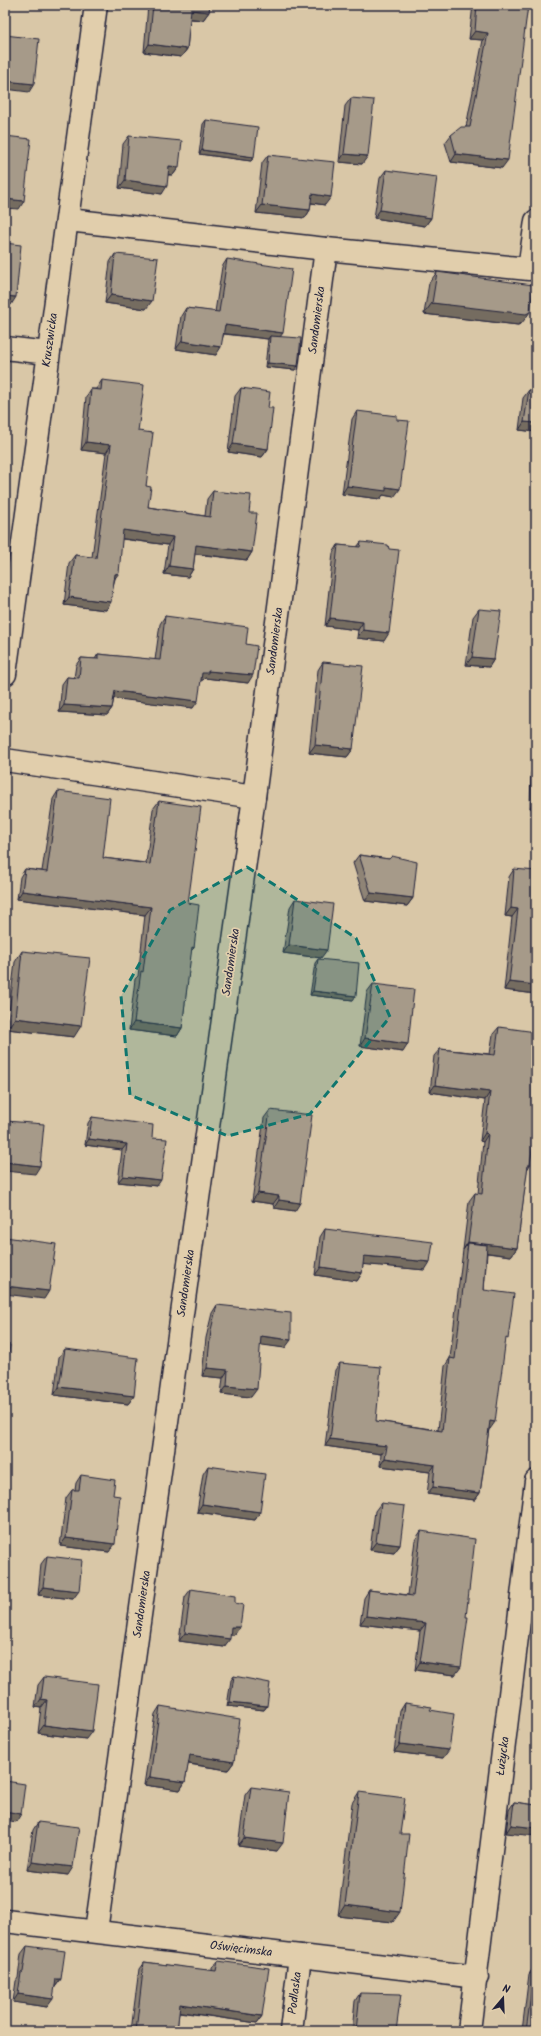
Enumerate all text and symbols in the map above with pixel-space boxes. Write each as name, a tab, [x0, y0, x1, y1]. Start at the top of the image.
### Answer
street label: Sandomierska	[303, 285, 331, 355]
street label: Kruszwicka	[37, 311, 63, 368]
street label: Sandomierska	[261, 606, 289, 676]
street label: Sandomierska	[217, 927, 245, 997]
street label: Sandomierska	[172, 1248, 200, 1318]
street label: Sandomierska	[128, 1569, 156, 1639]
street label: Łużycka	[491, 1735, 515, 1777]
street label: Oświęcimska	[209, 1936, 274, 1962]
street label: Podlaska	[283, 1970, 307, 2015]
north arrow	[483, 1978, 523, 2018]
text: N	[500, 1980, 512, 1999]

